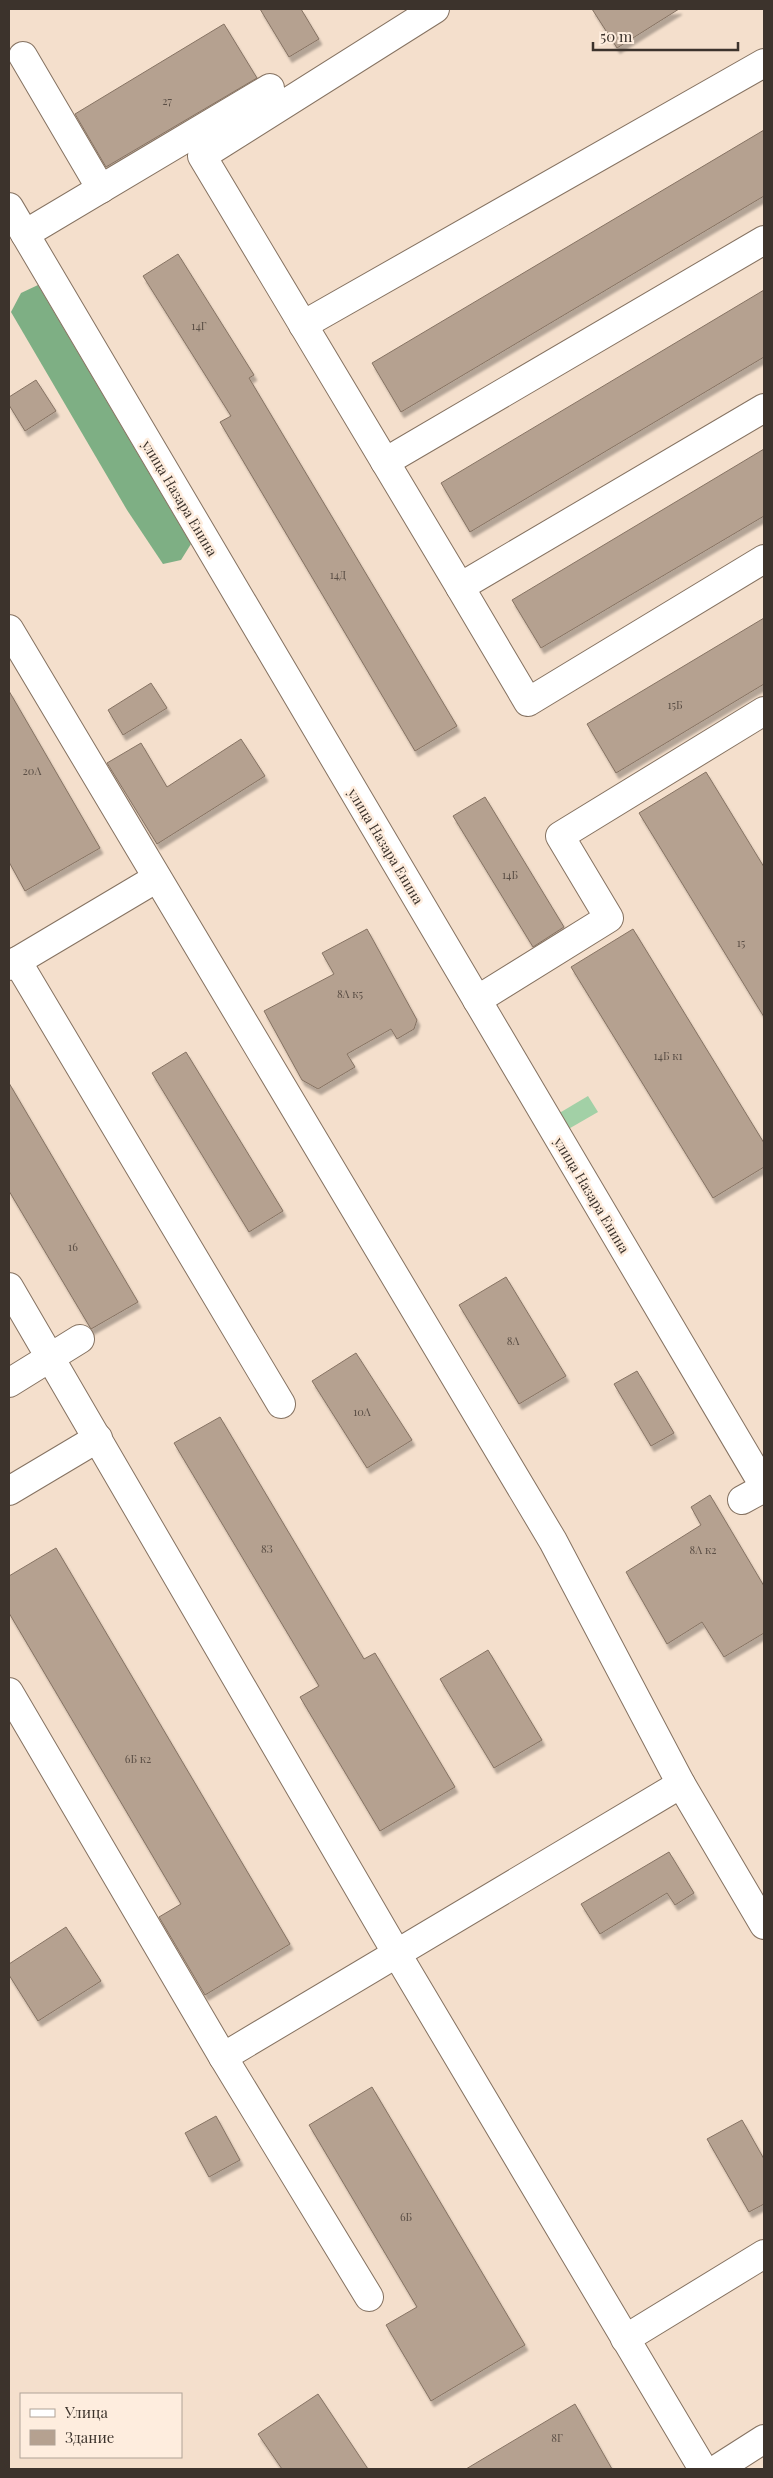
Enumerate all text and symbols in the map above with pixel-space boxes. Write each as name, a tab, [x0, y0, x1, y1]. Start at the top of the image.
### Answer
scale bar	[593, 20, 738, 52]
text: 50 m	[600, 26, 633, 46]
house number: 27	[162, 93, 172, 108]
house number: 14Г	[191, 318, 207, 333]
street label: улица Назара Енина	[137, 436, 222, 560]
house number: 14Д	[330, 567, 346, 582]
house number: 15Б	[667, 697, 683, 712]
house number: 20А	[23, 763, 41, 778]
street label: улица Назара Енина	[343, 784, 428, 908]
house number: 14Б	[502, 867, 518, 882]
house number: 15	[737, 935, 746, 950]
house number: 8А к5	[337, 986, 364, 1001]
house number: 14Б к1	[653, 1048, 683, 1063]
street label: улица Назара Енина	[549, 1133, 634, 1257]
house number: 16	[68, 1239, 78, 1254]
house number: 8А	[507, 1333, 519, 1348]
house number: 10А	[353, 1404, 371, 1419]
house number: 8З	[261, 1541, 273, 1556]
house number: 8А к2	[690, 1542, 716, 1557]
house number: 6Б к2	[125, 1751, 151, 1766]
house number: 6Б	[400, 2209, 413, 2224]
legend	[20, 2393, 182, 2458]
text: Улица	[64, 2402, 108, 2422]
text: Здание	[65, 2427, 114, 2447]
house number: 8Г	[551, 2430, 563, 2445]

